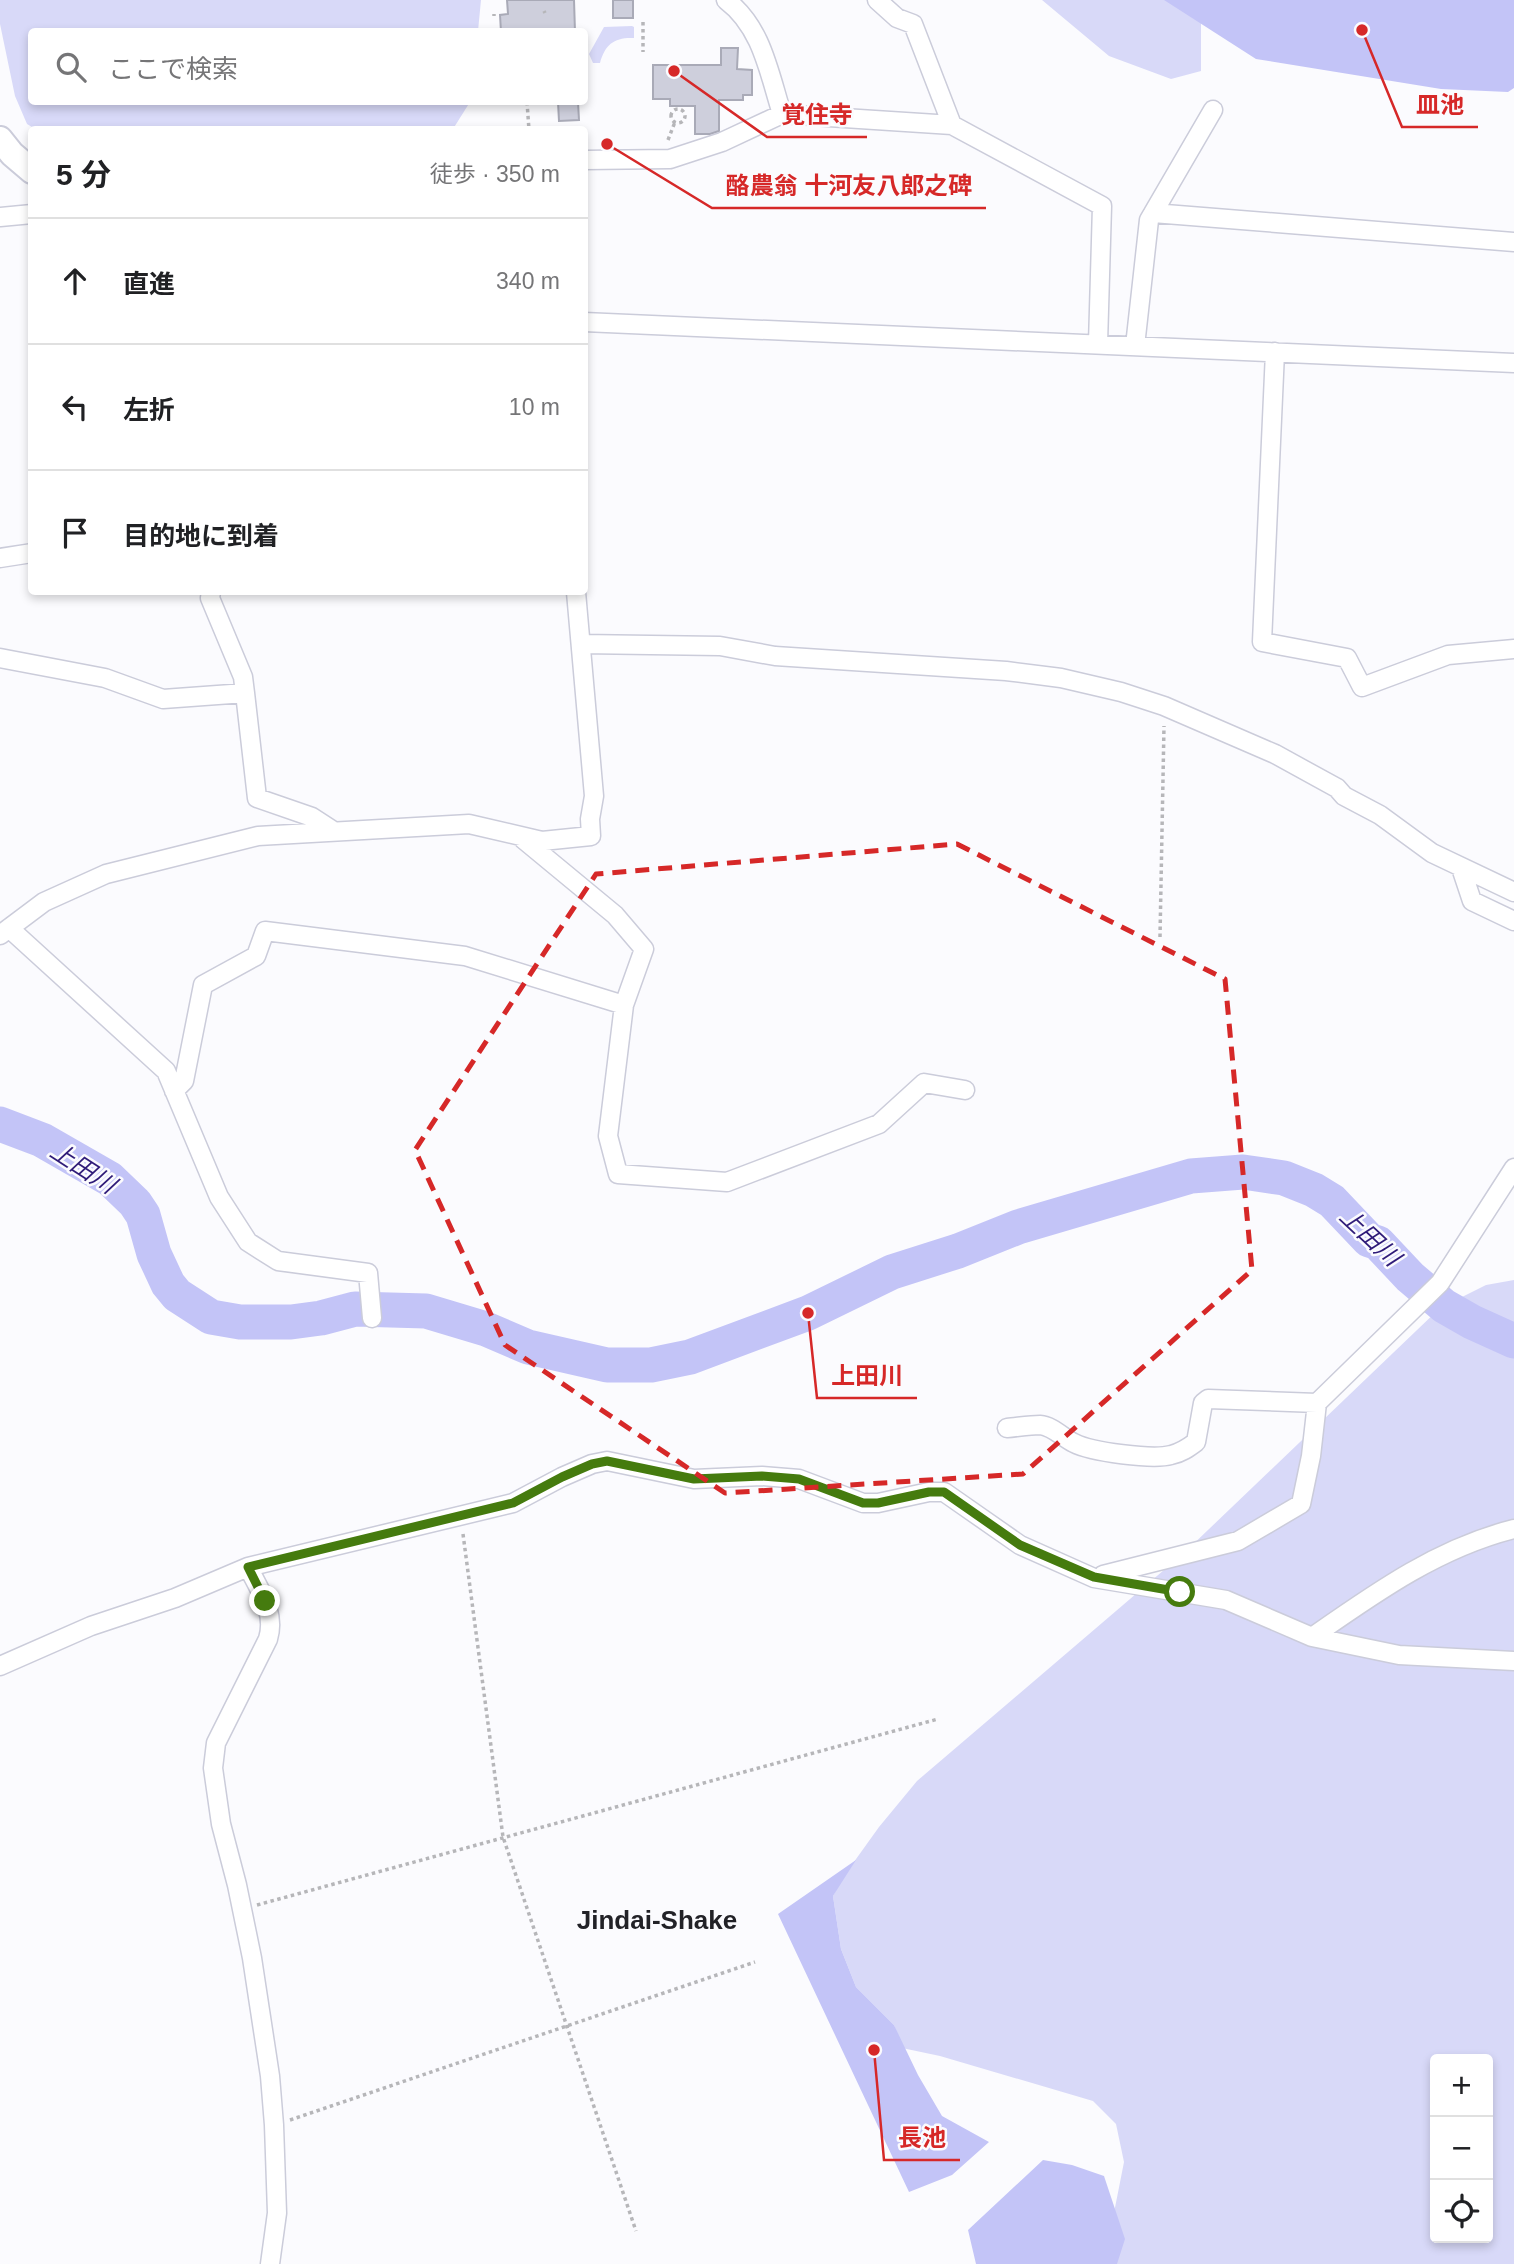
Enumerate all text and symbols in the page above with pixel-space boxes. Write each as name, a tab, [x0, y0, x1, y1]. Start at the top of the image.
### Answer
search box	[28, 28, 588, 105]
icon: search	[52, 48, 90, 86]
text: ここで検索	[108, 54, 238, 84]
callout: 皿池	[1402, 82, 1478, 127]
text: 皿池	[1416, 91, 1464, 118]
callout: 覚住寺	[767, 92, 867, 137]
text: 覚住寺	[781, 101, 853, 128]
text: 5 分	[56, 158, 111, 191]
text: 徒歩 · 350 m	[430, 161, 560, 187]
callout: 酪農翁 十河友八郎之碑	[712, 163, 986, 208]
text: 酪農翁 十河友八郎之碑	[726, 172, 972, 199]
icon: ahead	[56, 262, 94, 300]
text: 340 m	[496, 268, 560, 294]
text: 直進	[123, 269, 175, 299]
icon: left	[56, 388, 94, 426]
text: 10 m	[509, 394, 560, 420]
text: 左折	[123, 395, 175, 425]
icon: arrive	[56, 514, 94, 552]
text: 目的地に到着	[123, 521, 279, 551]
water label: 上田川	[46, 1137, 123, 1200]
water label: 上田川	[1335, 1202, 1408, 1273]
callout: 上田川	[817, 1353, 917, 1398]
text: 上田川	[831, 1362, 903, 1389]
route start	[1164, 1576, 1195, 1607]
route end	[249, 1585, 280, 1616]
district label: Jindai-Shake	[577, 1905, 737, 1935]
map controls	[1430, 2054, 1493, 2243]
button: +	[1430, 2054, 1493, 2117]
callout: 長池	[884, 2115, 960, 2160]
button: −	[1430, 2117, 1493, 2180]
text: 長池	[898, 2124, 946, 2151]
button: locate	[1430, 2180, 1493, 2243]

